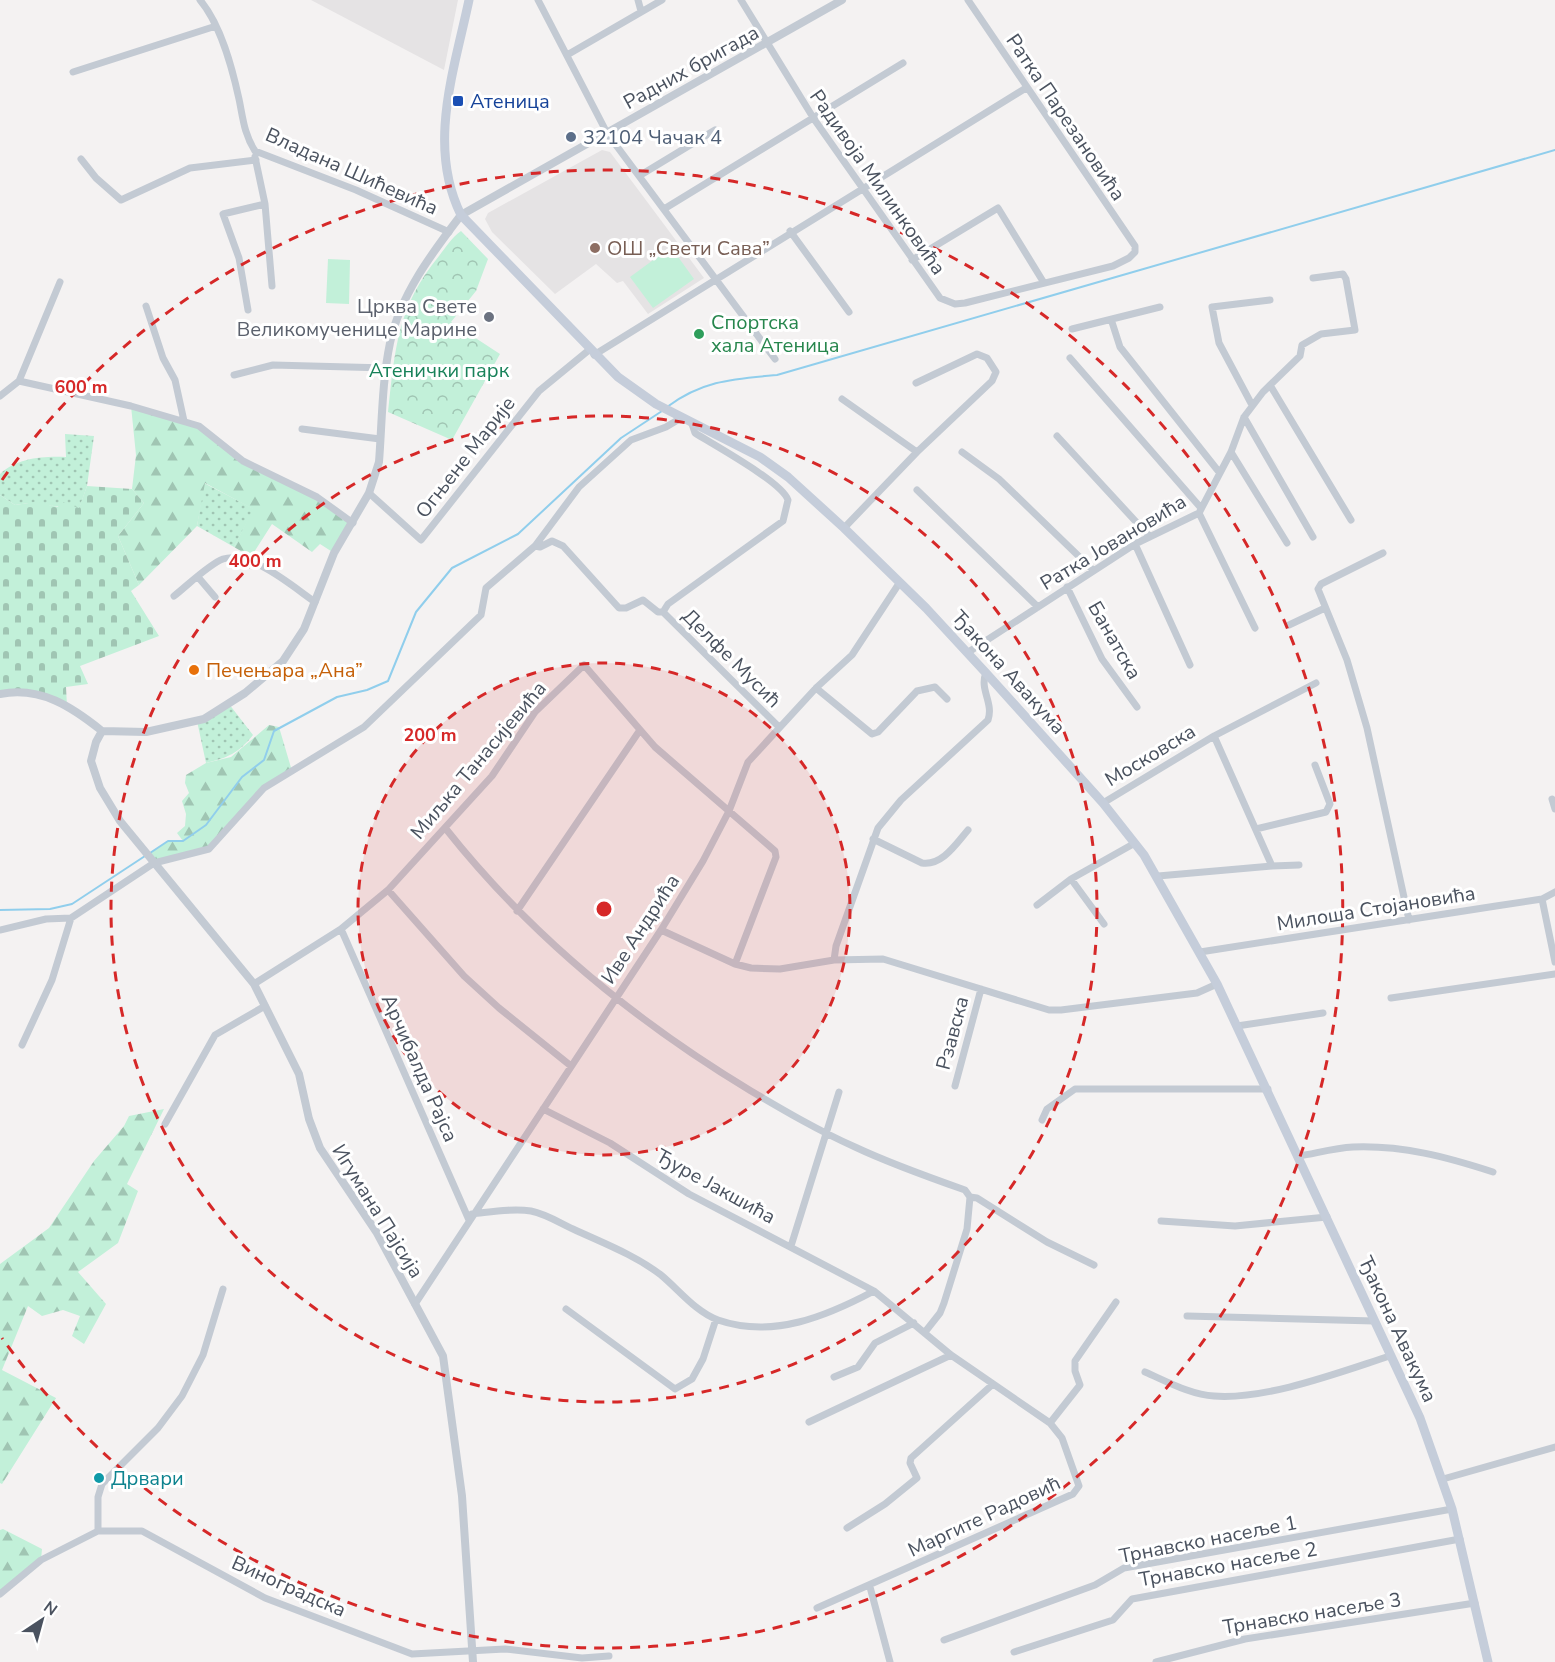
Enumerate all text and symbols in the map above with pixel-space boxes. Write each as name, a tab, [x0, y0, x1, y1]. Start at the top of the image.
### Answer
street label: Радних бригада	[619, 19, 764, 116]
street label: Ратка Парезановића	[1000, 29, 1132, 206]
street label: Радивоја Милинковића	[803, 84, 952, 280]
place label: Атеница	[470, 88, 550, 115]
marker: Атеница	[451, 94, 465, 108]
street label: Владана Шићевића	[261, 121, 442, 222]
place label: 32104 Чачак 4	[583, 124, 722, 151]
marker: 32104 Чачак 4	[564, 130, 578, 144]
place label: ОШ „Свети Сава”	[607, 235, 770, 262]
marker: ОШ „Свети Сава”	[588, 241, 602, 255]
place label: Црква Свете Великомученице Марине	[237, 293, 477, 343]
place label: Спортска хала Атеница	[711, 309, 840, 359]
marker: Црква Свете Великомученице Марине	[482, 310, 496, 324]
marker: Спортска хала Атеница	[692, 327, 706, 341]
park label: Атенички парк	[369, 357, 510, 384]
text: 600 m	[54, 375, 108, 399]
street label: Огњене Марије	[409, 391, 521, 524]
street label: Ратка Јовановића	[1035, 488, 1191, 597]
text: 400 m	[228, 549, 282, 573]
street label: Банатска	[1081, 596, 1148, 684]
street label: Делфе Мусић	[676, 603, 787, 714]
street label: Ђакона Авакума	[946, 604, 1072, 740]
place label: Печењара „Ана”	[206, 657, 363, 684]
marker: Печењара „Ана”	[187, 663, 201, 677]
street label: Миљка Танасијевића	[404, 676, 552, 845]
street label: Московска	[1100, 718, 1201, 793]
text: 200 m	[403, 723, 457, 747]
street label: Иве Андрића	[595, 869, 686, 989]
street label: Милоша Стојановића	[1275, 879, 1477, 938]
centre of rings	[594, 899, 614, 919]
street label: Арчибалда Рајса	[375, 990, 464, 1146]
street label: Рзавска	[930, 993, 975, 1073]
street label: Игумана Пајсија	[326, 1139, 430, 1283]
street label: Ђуре Јакшића	[651, 1142, 780, 1230]
street label: Ђакона Авакума	[1352, 1252, 1443, 1407]
place label: Дрвари	[111, 1465, 184, 1492]
street label: Маргите Радовић	[904, 1469, 1065, 1564]
marker: Дрвари	[92, 1471, 106, 1485]
street label: Трнавско насеље 1	[1117, 1509, 1299, 1570]
street label: Трнавско насеље 2	[1137, 1536, 1319, 1593]
street label: Виноградска	[227, 1549, 350, 1624]
street label: Трнавско насеље 3	[1221, 1586, 1403, 1641]
north arrow	[12, 1590, 72, 1650]
text: N	[39, 1596, 62, 1621]

